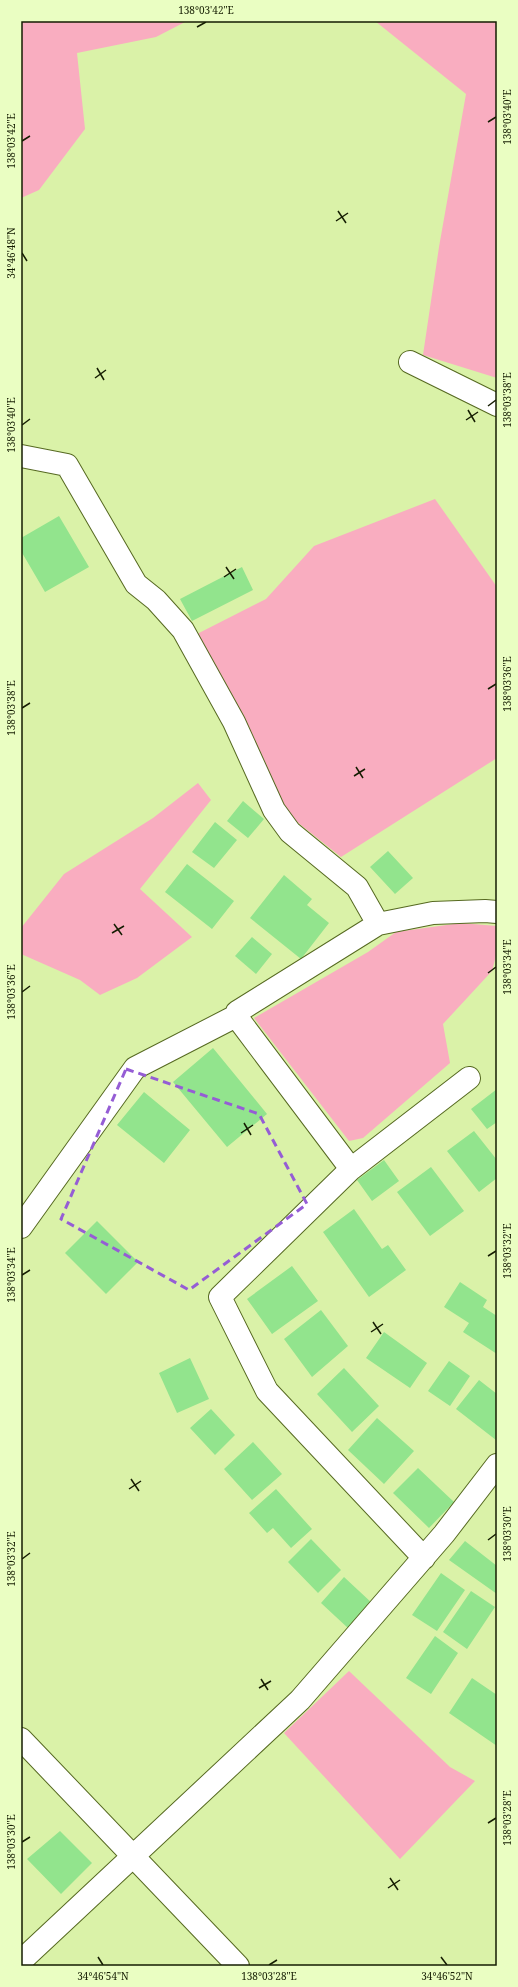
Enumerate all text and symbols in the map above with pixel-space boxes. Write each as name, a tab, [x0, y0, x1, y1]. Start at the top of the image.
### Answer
text: 138°03'42"E	[178, 3, 234, 17]
text: 138°03'40"E	[500, 89, 514, 145]
text: 138°03'42"E	[4, 113, 18, 169]
text: 34°46'48"N	[4, 227, 18, 279]
text: 138°03'38"E	[500, 372, 514, 428]
text: 138°03'40"E	[4, 397, 18, 453]
text: 138°03'36"E	[500, 656, 514, 712]
text: 138°03'38"E	[4, 680, 18, 736]
text: 138°03'34"E	[500, 939, 514, 995]
text: 138°03'36"E	[4, 964, 18, 1020]
text: 138°03'32"E	[500, 1223, 514, 1279]
text: 138°03'34"E	[4, 1247, 18, 1303]
text: 138°03'30"E	[500, 1506, 514, 1562]
text: 138°03'32"E	[4, 1531, 18, 1587]
text: 138°03'28"E	[500, 1790, 514, 1846]
text: 138°03'30"E	[4, 1814, 18, 1870]
text: 34°46'54"N	[77, 1969, 129, 1983]
text: 138°03'28"E	[241, 1969, 297, 1983]
text: 34°46'52"N	[421, 1969, 473, 1983]

